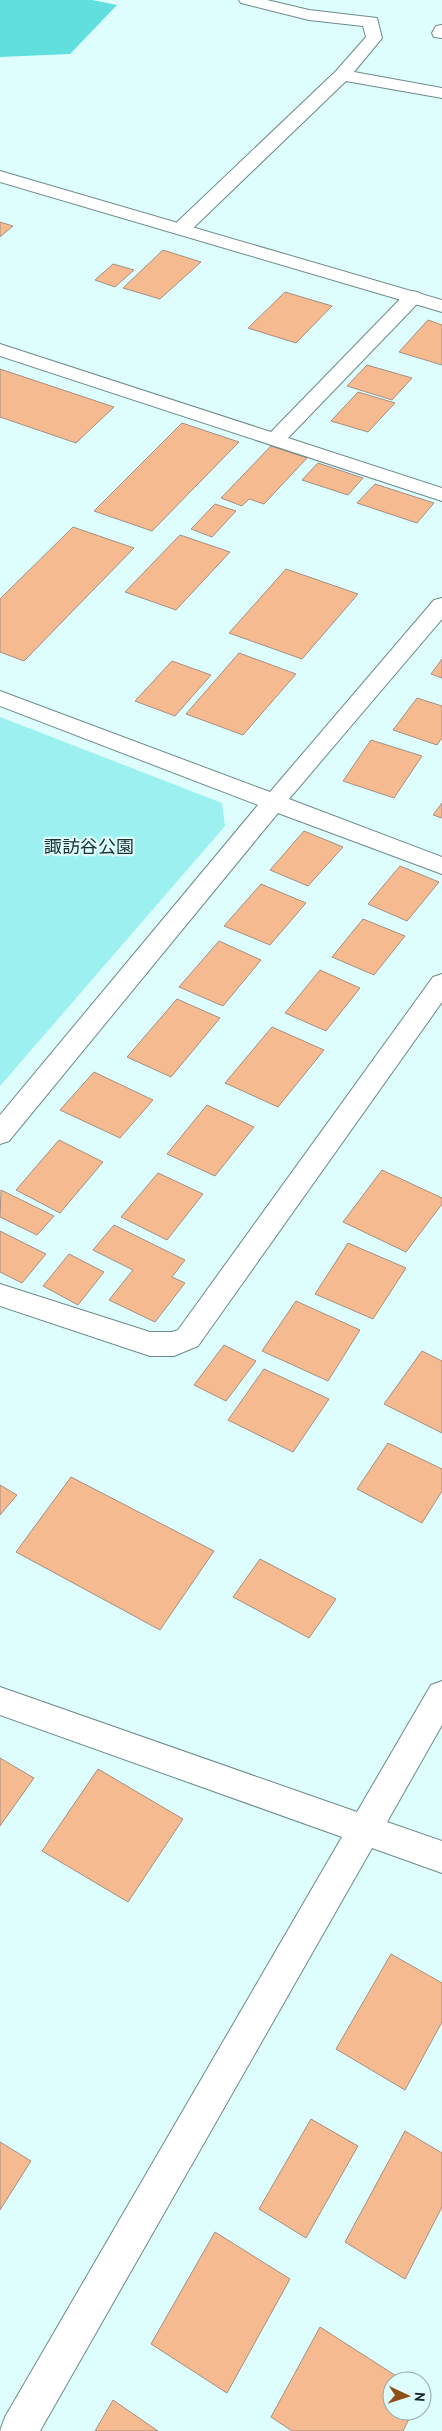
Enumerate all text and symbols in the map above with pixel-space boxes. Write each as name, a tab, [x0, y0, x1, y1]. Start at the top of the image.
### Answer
park label: 諏訪谷公園	[44, 835, 134, 858]
north arrow	[382, 2371, 432, 2421]
text: N	[411, 2392, 429, 2402]

